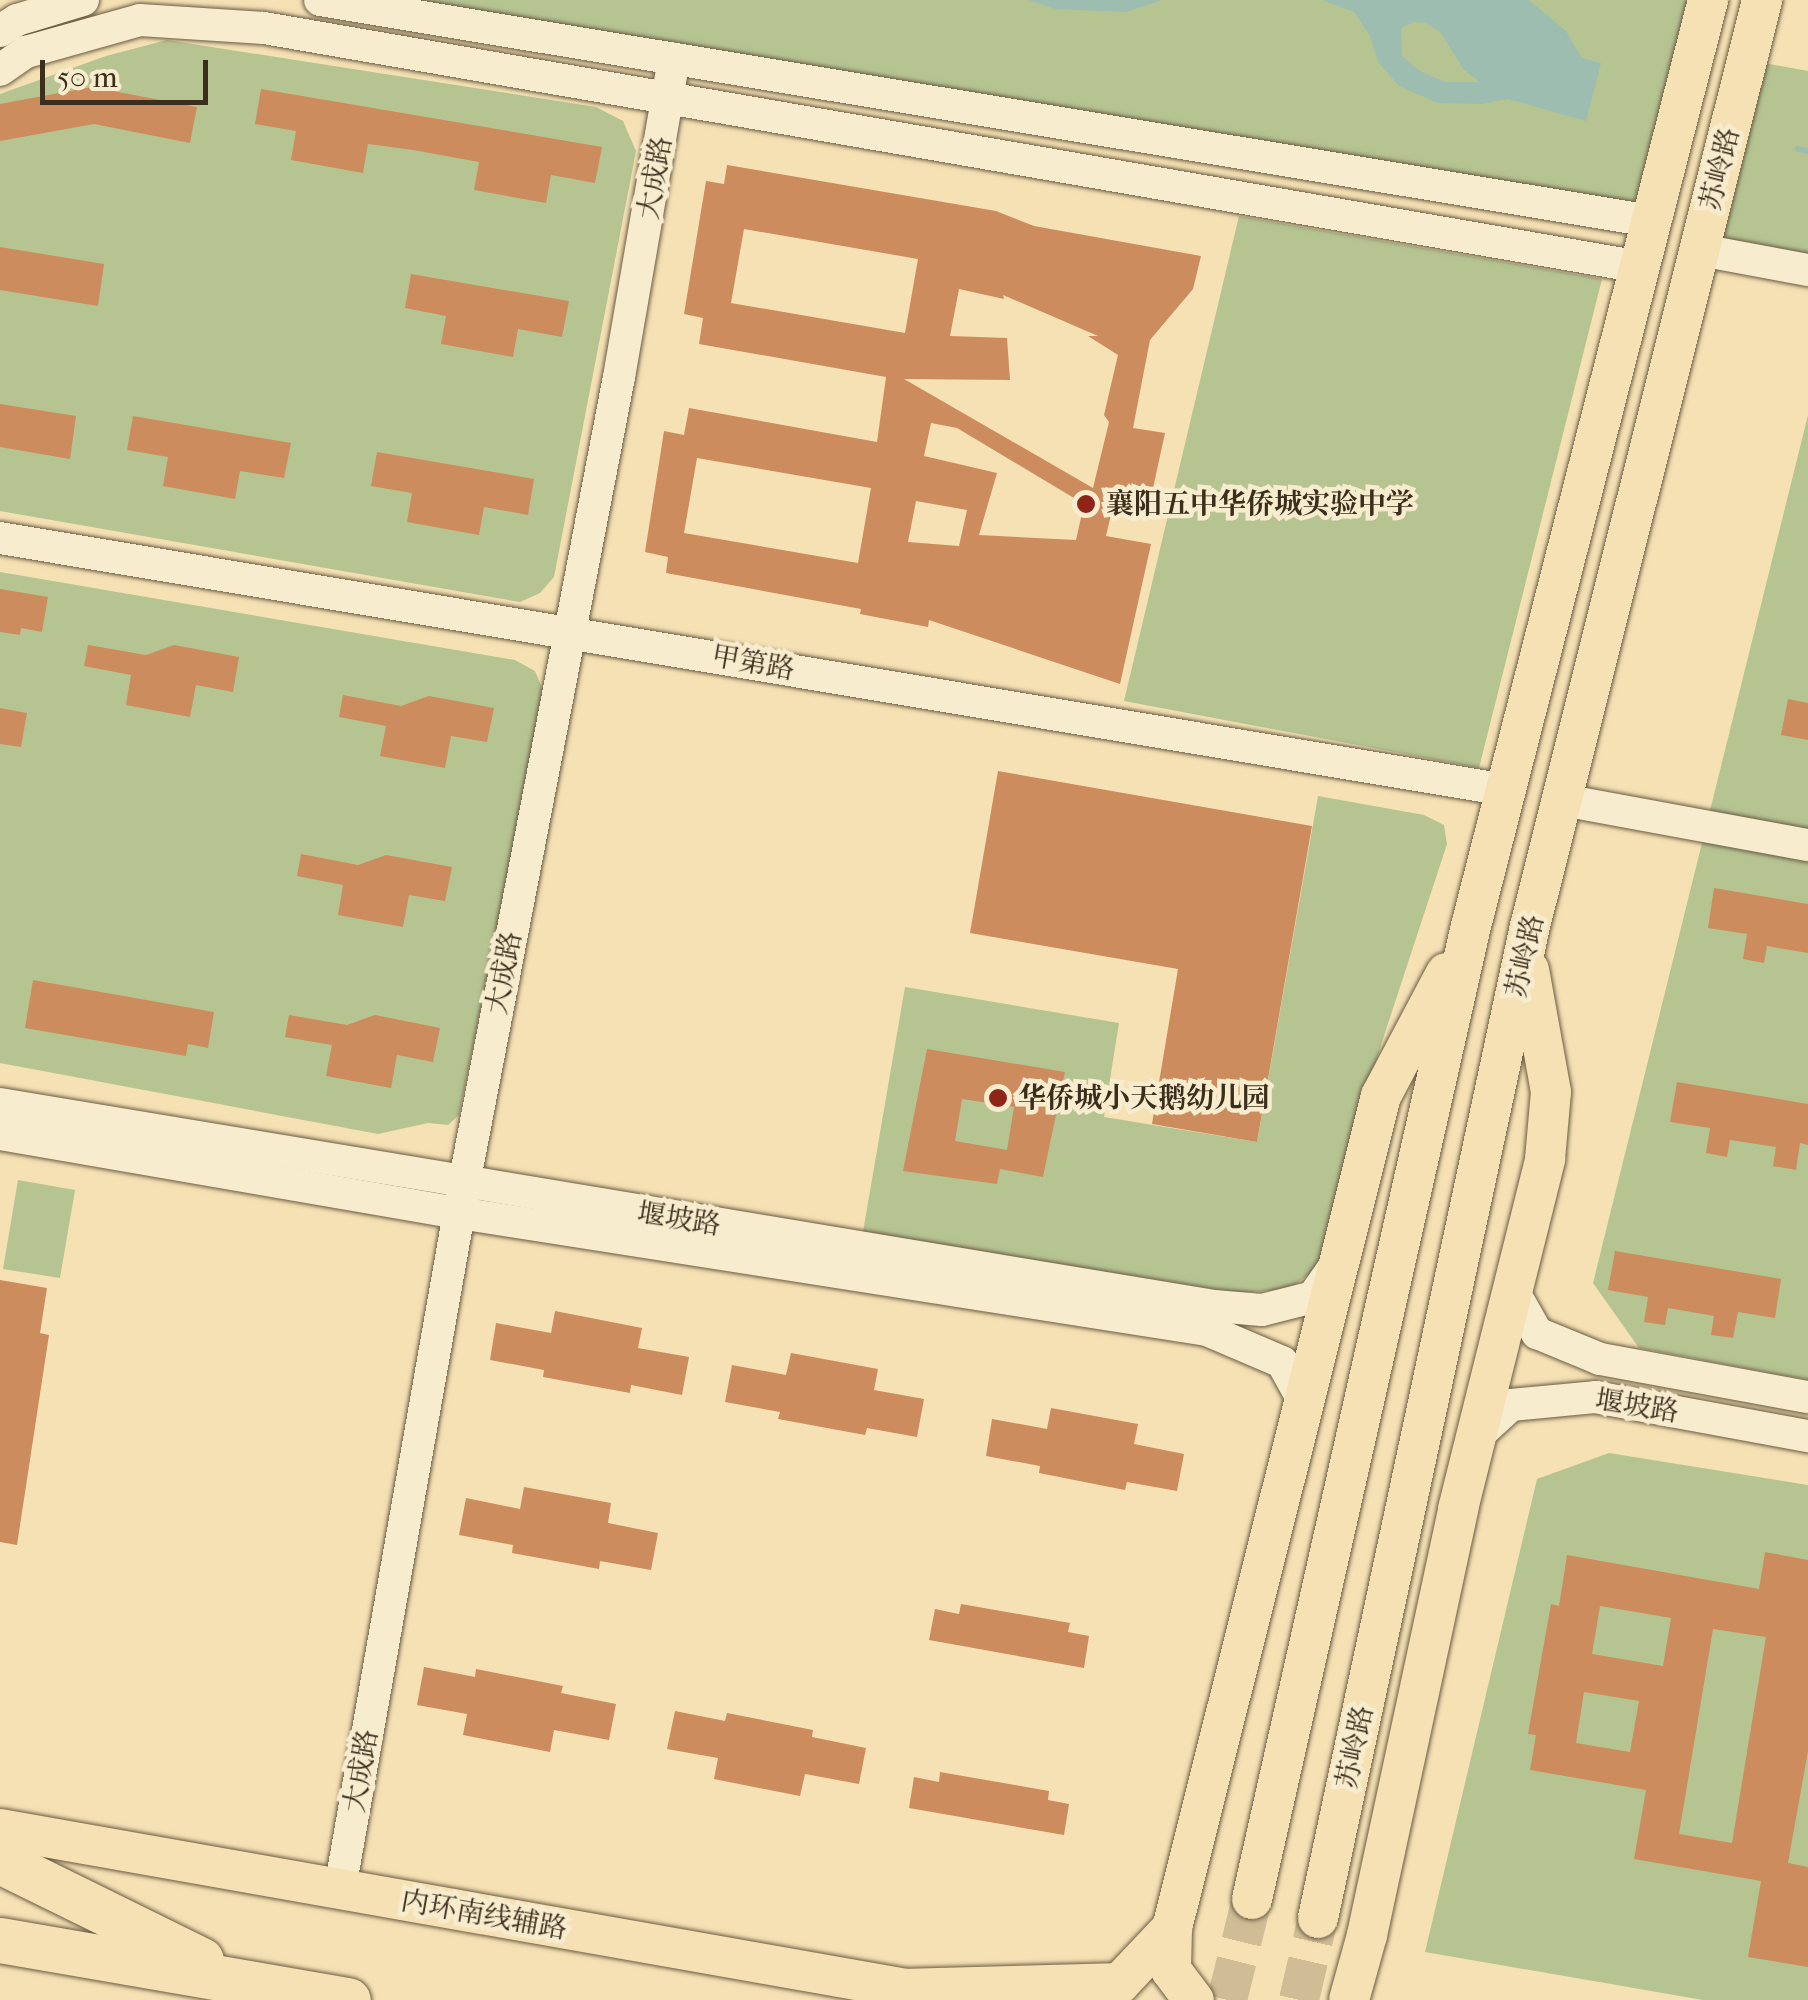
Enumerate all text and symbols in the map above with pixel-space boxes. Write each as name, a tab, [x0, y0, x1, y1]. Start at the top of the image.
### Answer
scale bar	[45, 40, 212, 102]
text: 50 m	[57, 60, 118, 95]
street label: 苏岭路	[1694, 124, 1746, 214]
street label: 大成路	[631, 134, 679, 222]
place label: 襄阳五中华侨城实验中学	[1106, 487, 1414, 521]
marker: 襄阳五中华侨城实验中学	[1075, 493, 1097, 515]
street label: 甲第路	[709, 639, 797, 687]
street label: 苏岭路	[1499, 911, 1551, 1001]
street label: 大成路	[479, 929, 529, 1017]
place label: 华侨城小天鹅幼儿园	[1018, 1081, 1270, 1115]
marker: 华侨城小天鹅幼儿园	[987, 1087, 1009, 1109]
street label: 堰坡路	[635, 1196, 723, 1242]
street label: 堰坡路	[1593, 1383, 1681, 1429]
street label: 苏岭路	[1330, 1702, 1380, 1792]
street label: 大成路	[337, 1727, 385, 1815]
street label: 内环南线辅路	[398, 1884, 570, 1946]

